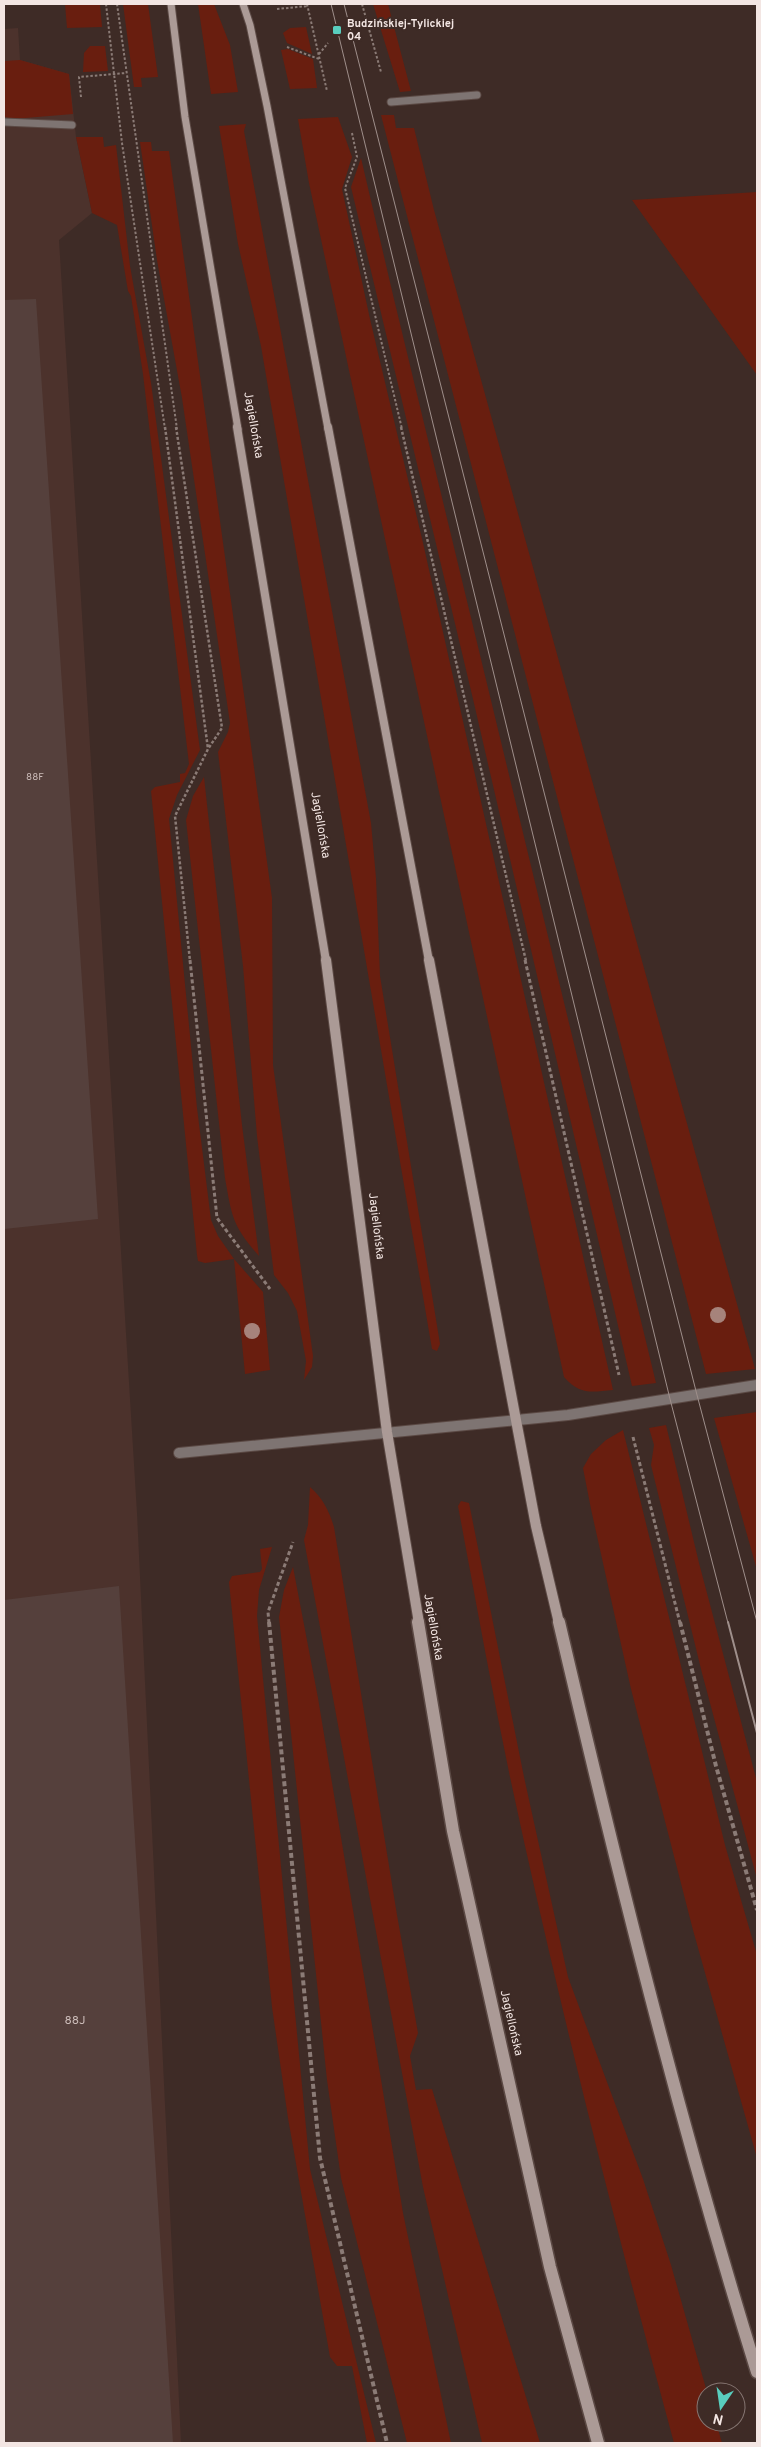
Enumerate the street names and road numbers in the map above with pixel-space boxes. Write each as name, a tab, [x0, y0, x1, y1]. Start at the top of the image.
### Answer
street label: Jagiellońska	[239, 391, 267, 459]
street label: Jagiellońska	[306, 791, 334, 859]
street label: Jagiellońska	[364, 1192, 388, 1260]
street label: Jagiellońska	[419, 1593, 447, 1661]
street label: Jagiellońska	[496, 1988, 526, 2058]

